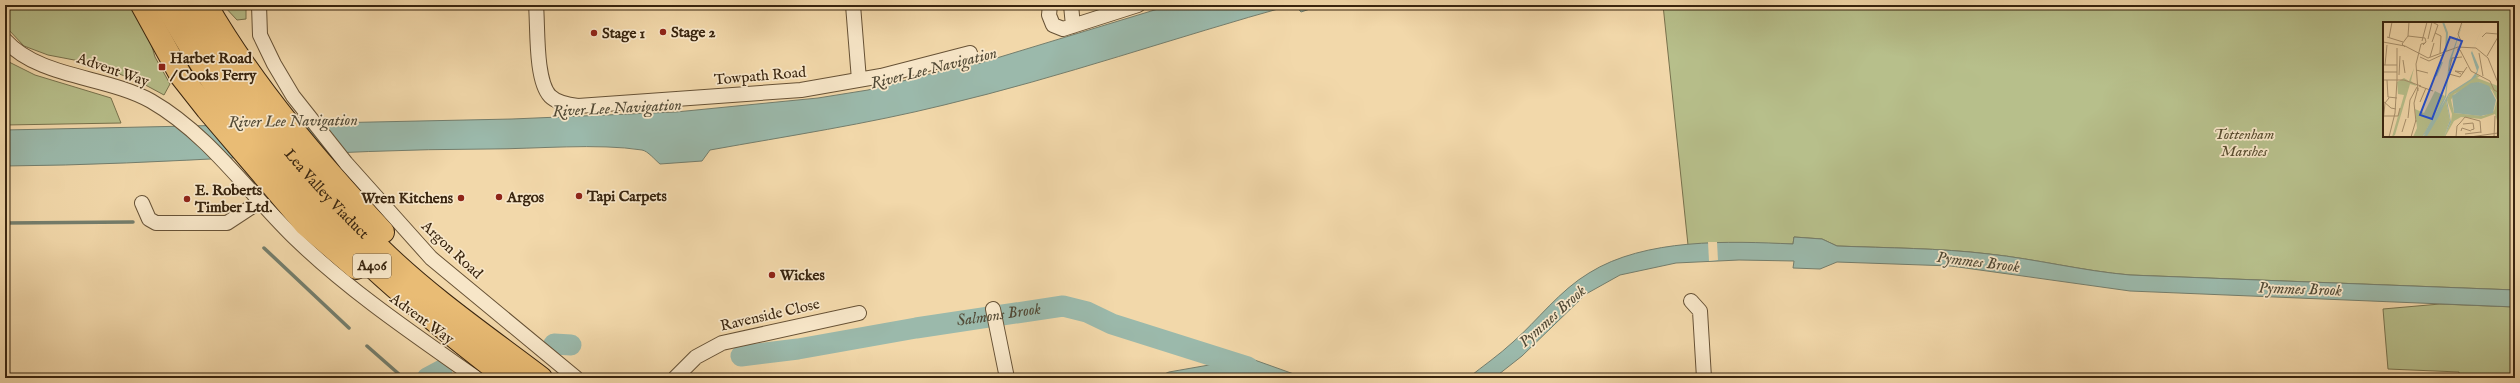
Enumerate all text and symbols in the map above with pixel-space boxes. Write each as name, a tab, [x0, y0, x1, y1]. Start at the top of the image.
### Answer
inset map	[2383, 22, 2498, 137]
place label: Stage 2	[671, 23, 716, 42]
place label: Stage 1	[602, 24, 646, 43]
marker: Stage 2	[658, 27, 668, 37]
marker: Stage 1	[589, 28, 599, 38]
water label: River Lee Navigation	[869, 44, 999, 94]
street label: Advent Way	[74, 48, 152, 91]
place label: Harbet Road / Cooks Ferry	[169, 49, 257, 85]
marker: Harbet Road / Cooks Ferry	[157, 62, 167, 72]
street label: Towpath Road	[713, 62, 808, 89]
water label: River Lee Navigation	[552, 96, 682, 122]
water label: River Lee Navigation	[228, 111, 358, 133]
park label: Tottenham Marshes	[2214, 125, 2274, 161]
street label: Lea Valley Viaduct	[280, 145, 373, 243]
place label: E. Roberts Timber Ltd.	[194, 181, 272, 217]
place label: Tapi Carpets	[586, 187, 668, 206]
place label: Argos	[506, 188, 545, 207]
place label: Wren Kitchens	[360, 189, 454, 208]
marker: Tapi Carpets	[574, 191, 584, 201]
marker: Argos	[494, 192, 504, 202]
marker: Wren Kitchens	[456, 193, 466, 203]
marker: E. Roberts Timber Ltd.	[182, 194, 192, 204]
street label: Argon Road	[417, 216, 487, 284]
water label: Pymmes Brook	[1935, 248, 2021, 278]
road number: A406	[353, 254, 391, 278]
place label: Wickes	[779, 266, 826, 285]
marker: Wickes	[767, 270, 777, 280]
water label: Pymmes Brook	[2258, 279, 2343, 301]
water label: Pymmes Brook	[1515, 281, 1591, 352]
street label: Advent Way	[385, 289, 458, 349]
street label: Ravenside Close	[718, 294, 822, 336]
water label: Salmons Brook	[955, 299, 1043, 332]

